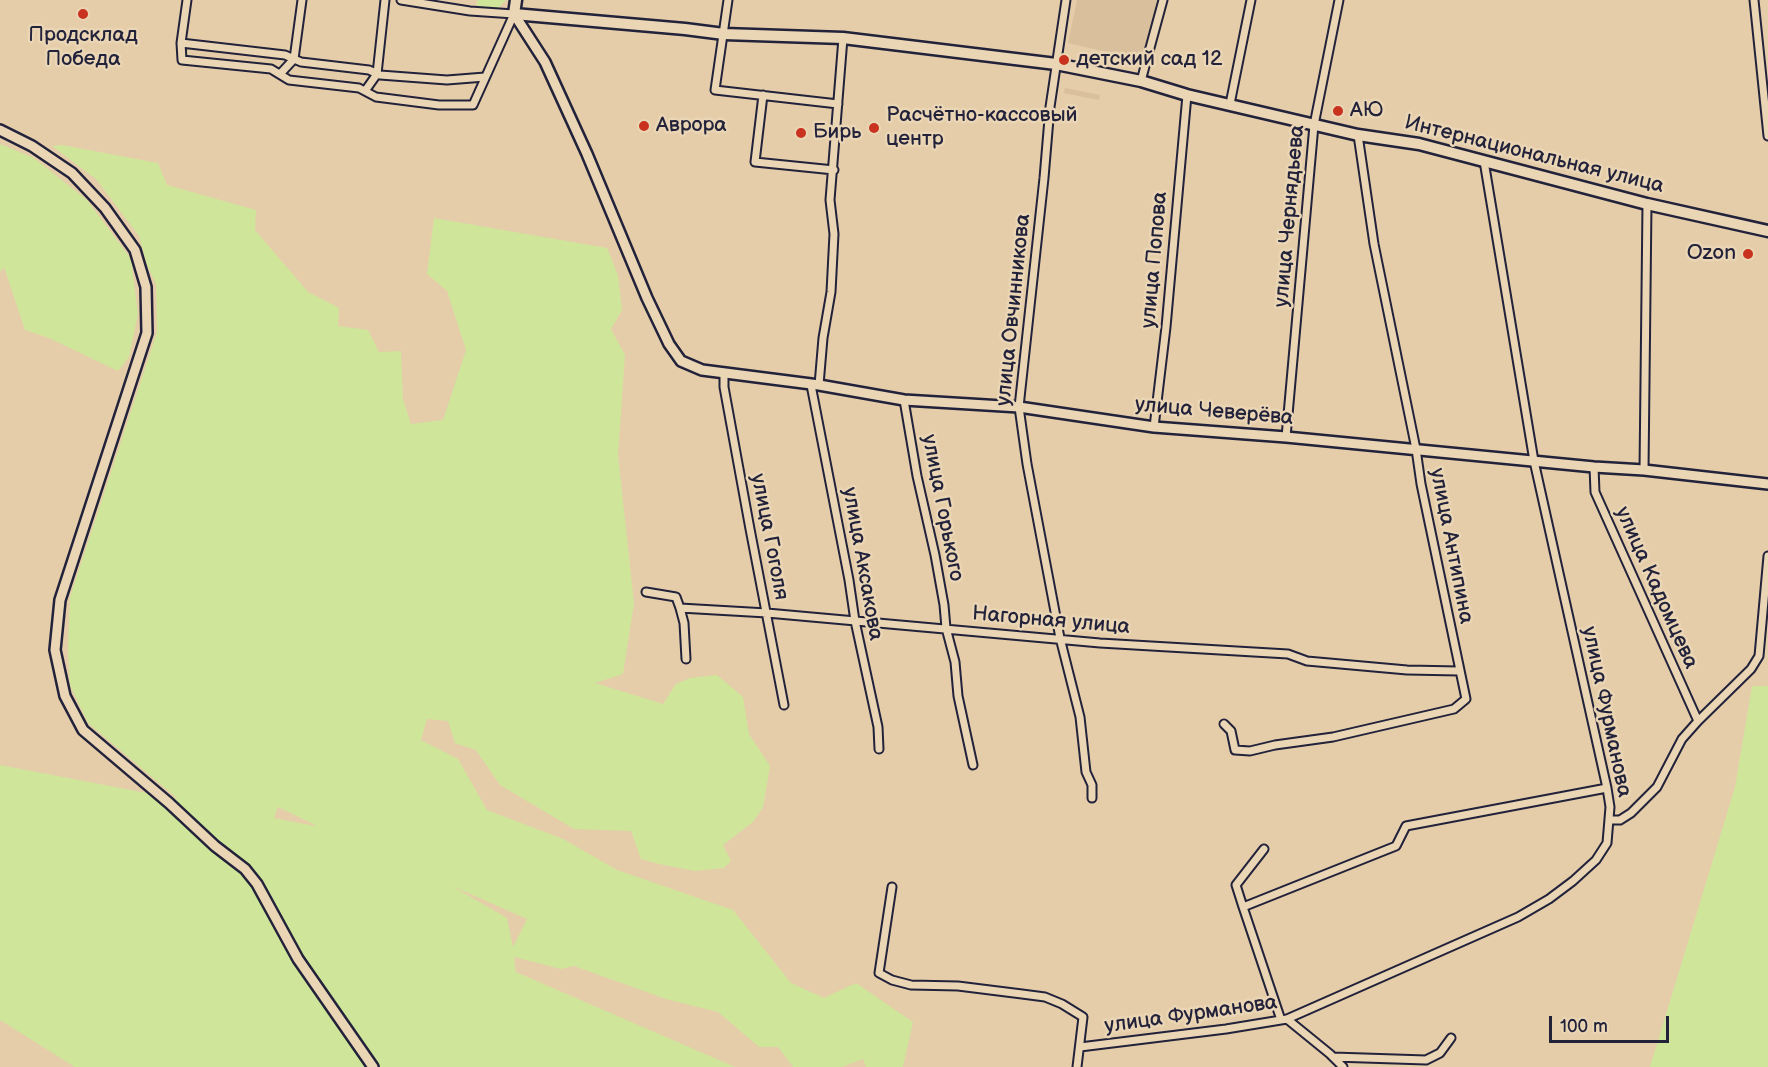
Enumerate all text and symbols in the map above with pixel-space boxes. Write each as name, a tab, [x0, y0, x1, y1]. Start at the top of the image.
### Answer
marker: Продсклад Победа	[76, 7, 90, 21]
place label: Продсклад Победа	[28, 23, 138, 73]
place label: детский сад 12	[1076, 47, 1222, 73]
marker: детский сад 12	[1057, 53, 1071, 67]
place label: АЮ	[1350, 98, 1383, 124]
place label: Расчётно-кассовый центр	[886, 103, 1078, 153]
marker: АЮ	[1331, 104, 1345, 118]
street label: Интернациональная улица	[1402, 111, 1666, 199]
place label: Аврора	[656, 113, 727, 139]
marker: Аврора	[637, 119, 651, 133]
place label: Бирь	[813, 120, 862, 146]
marker: Расчётно-кассовый центр	[867, 121, 881, 135]
street label: улица Чернядьева	[1269, 124, 1311, 308]
marker: Бирь	[794, 126, 808, 140]
street label: улица Попова	[1136, 191, 1174, 329]
street label: улица Овчинникова	[991, 213, 1037, 407]
place label: Ozon	[1687, 241, 1736, 267]
marker: Ozon	[1741, 247, 1755, 261]
street label: улица Чеверёва	[1134, 393, 1294, 431]
street label: улица Горького	[915, 432, 969, 584]
street label: улица Антипина	[1424, 466, 1478, 626]
street label: улица Гоголя	[744, 472, 794, 602]
street label: улица Аксакова	[836, 485, 888, 643]
street label: улица Кадомцева	[1609, 503, 1703, 673]
street label: Нагорная улица	[971, 602, 1131, 640]
street label: улица Фурманова	[1576, 624, 1636, 800]
street label: улица Фурманова	[1103, 990, 1279, 1040]
scale bar	[1552, 1004, 1672, 1042]
text: 100 m	[1560, 1016, 1608, 1037]

